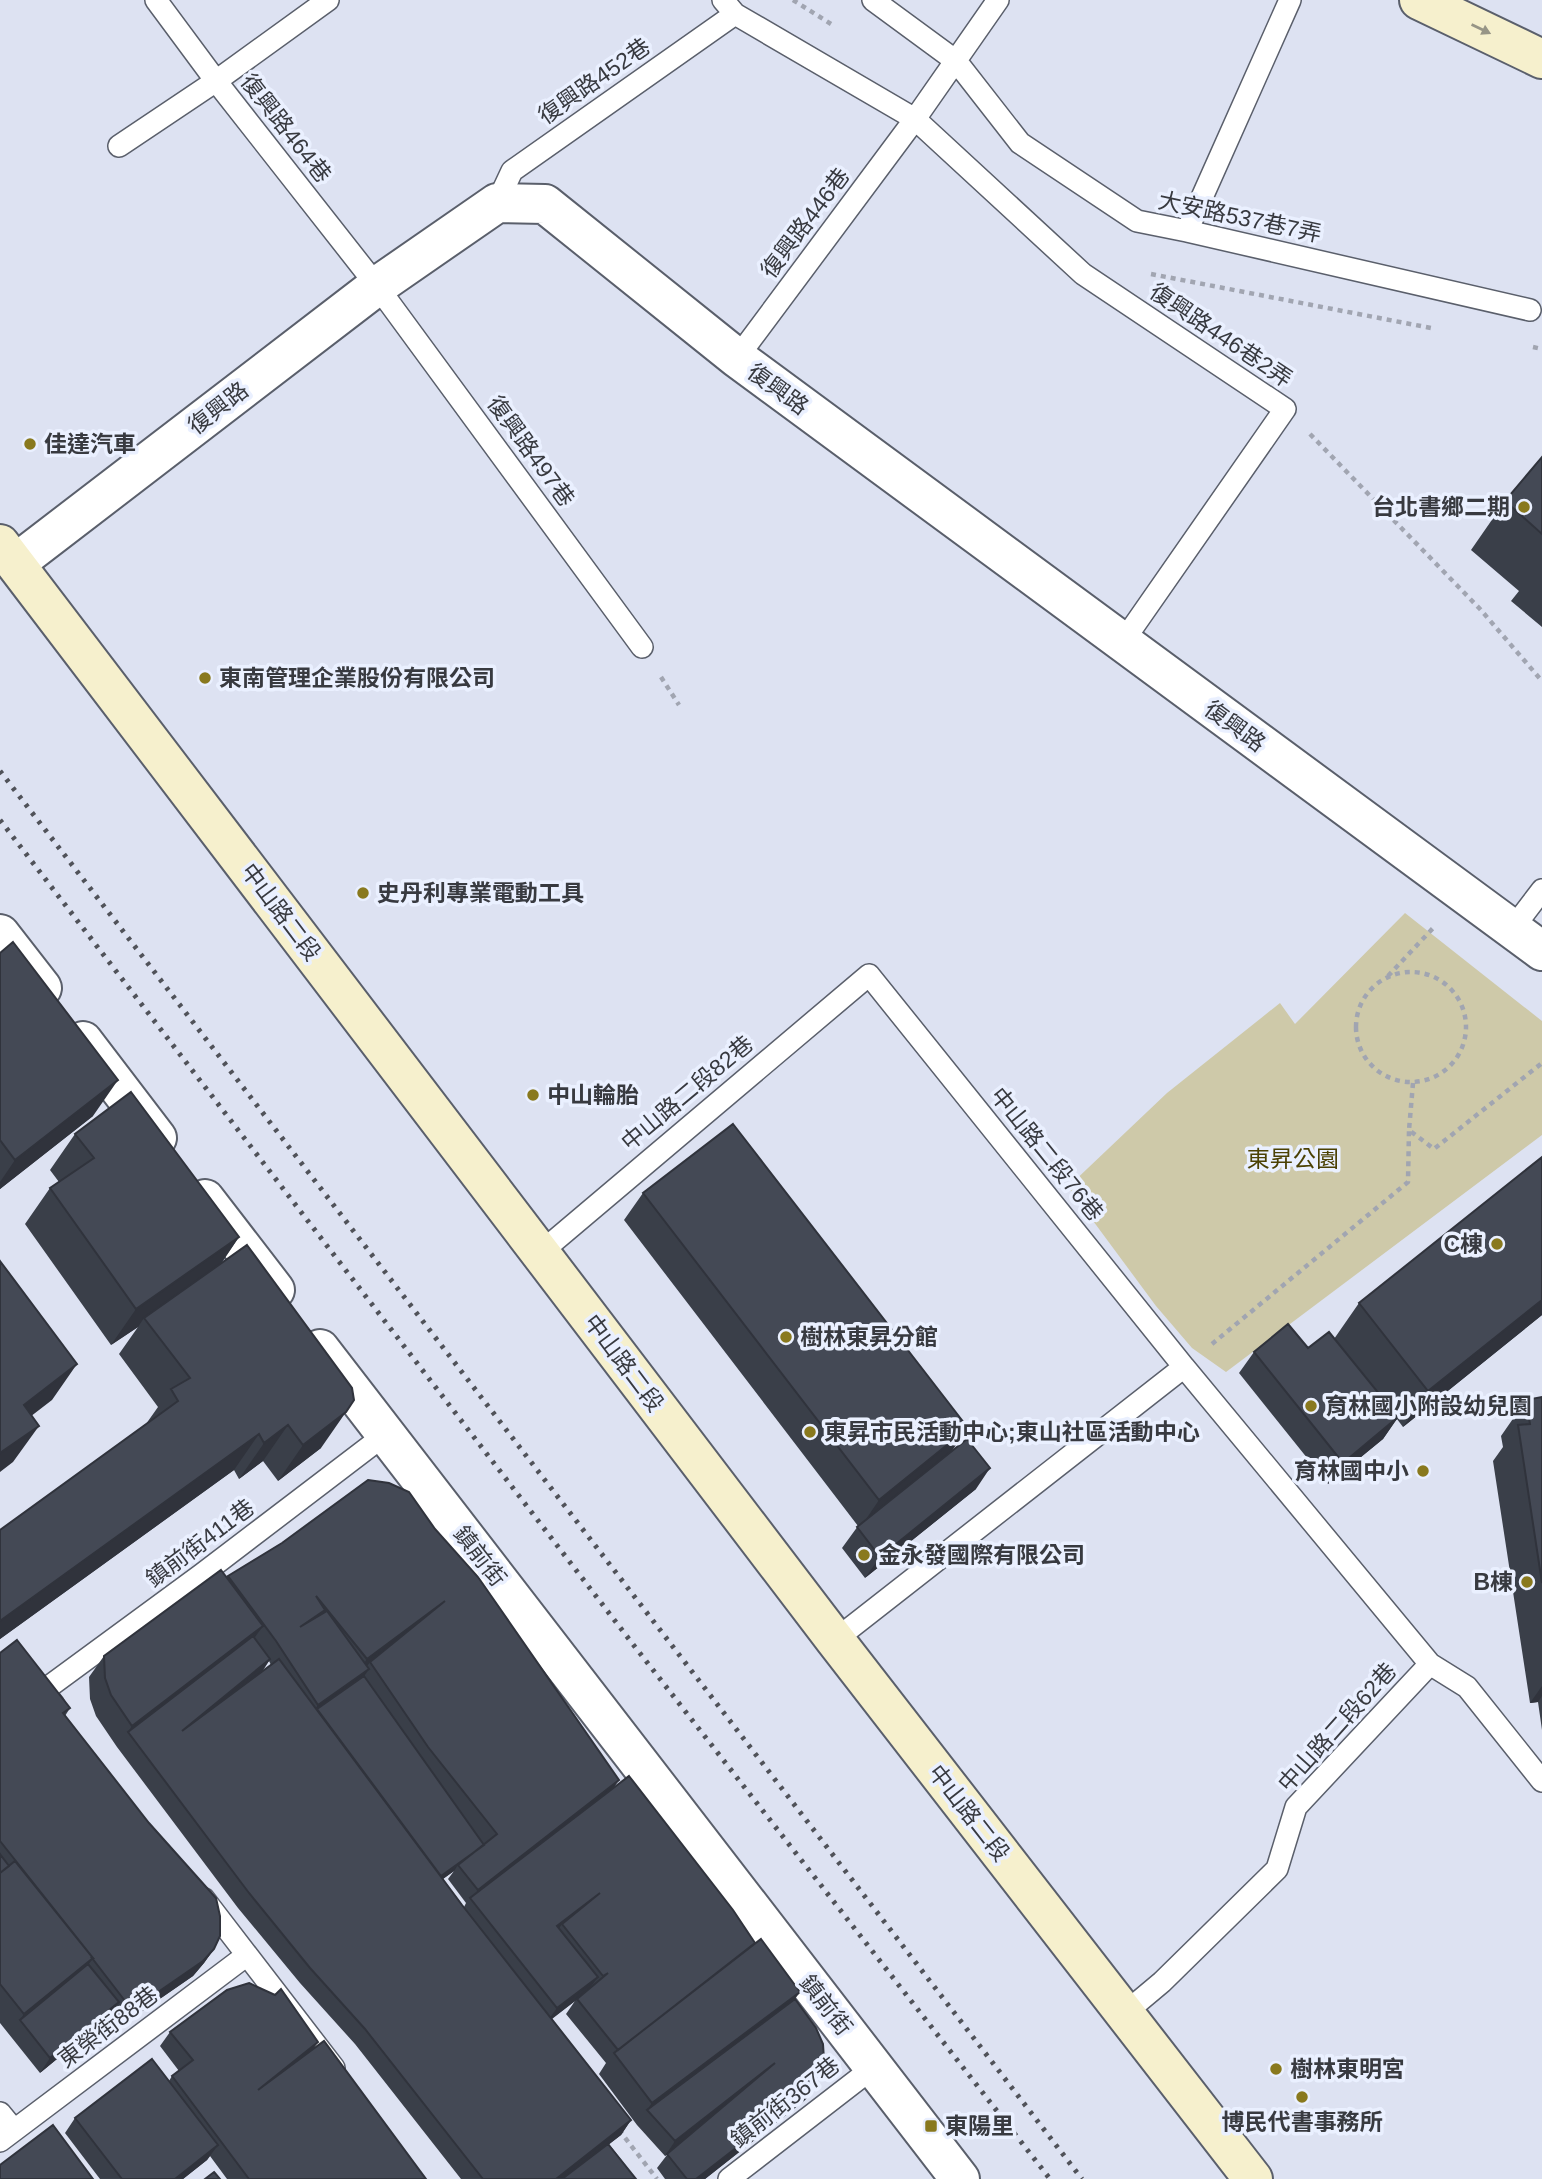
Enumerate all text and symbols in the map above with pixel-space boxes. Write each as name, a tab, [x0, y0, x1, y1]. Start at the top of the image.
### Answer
one-way arrow	[1470, 24, 1491, 35]
street label: 復興路452巷	[533, 33, 655, 129]
street label: 復興路464巷	[236, 69, 336, 187]
street label: 復興路446巷	[755, 163, 855, 283]
street label: 大安路537巷7弄	[1156, 187, 1324, 247]
street label: 復興路446巷2弄	[1145, 278, 1297, 392]
street label: 復興路	[742, 358, 814, 420]
street label: 復興路	[183, 377, 253, 439]
street label: 復興路497巷	[482, 391, 580, 511]
place label: 佳達汽車	[44, 431, 136, 457]
marker: 佳達汽車	[22, 436, 38, 452]
place label: 台北書鄉二期	[1372, 494, 1510, 520]
marker: 台北書鄉二期	[1516, 499, 1532, 515]
place label: 東南管理企業股份有限公司	[219, 665, 495, 691]
marker: 東南管理企業股份有限公司	[197, 670, 213, 686]
street label: 復興路	[1199, 695, 1271, 757]
street label: 中山路二段	[236, 858, 326, 966]
place label: 史丹利專業電動工具	[377, 880, 584, 906]
marker: 史丹利專業電動工具	[355, 885, 371, 901]
street label: 中山路二段82巷	[616, 1030, 758, 1156]
place label: 中山輪胎	[547, 1082, 639, 1108]
street label: 中山路二段76巷	[985, 1082, 1109, 1226]
marker: 中山輪胎	[525, 1087, 541, 1103]
park label: 東昇公園	[1247, 1146, 1339, 1172]
place label: C棟	[1443, 1231, 1483, 1257]
marker: C棟	[1489, 1236, 1505, 1252]
street label: 中山路二段	[579, 1309, 669, 1417]
place label: 樹林東昇分館	[800, 1324, 938, 1350]
marker: 樹林東昇分館	[778, 1329, 794, 1345]
place label: 育林國小附設幼兒園	[1325, 1393, 1532, 1419]
marker: 育林國小附設幼兒園	[1303, 1398, 1319, 1414]
place label: 東昇市民活動中心;東山社區活動中心	[824, 1419, 1200, 1445]
marker: 東昇市民活動中心;東山社區活動中心	[802, 1424, 818, 1440]
place label: 育林國中小	[1294, 1458, 1409, 1484]
marker: 育林國中小	[1415, 1463, 1431, 1479]
street label: 鎮前街411巷	[141, 1494, 259, 1592]
street label: 鎮前街	[449, 1521, 511, 1591]
place label: 金永發國際有限公司	[878, 1542, 1085, 1568]
marker: 金永發國際有限公司	[856, 1547, 872, 1563]
place label: B棟	[1473, 1569, 1513, 1595]
marker: B棟	[1519, 1574, 1535, 1590]
street label: 中山路二段62巷	[1273, 1658, 1401, 1796]
street label: 中山路二段	[923, 1760, 1015, 1866]
street label: 鎮前街	[795, 1970, 857, 2040]
street label: 東榮街88巷	[53, 1981, 163, 2073]
street label: 鎮前街367巷	[726, 2052, 844, 2152]
place label: 樹林東明宮	[1290, 2056, 1405, 2082]
marker: 樹林東明宮	[1268, 2061, 1284, 2077]
marker: 博民代書事務所	[1294, 2089, 1310, 2105]
place label: 博民代書事務所	[1222, 2109, 1383, 2135]
place label: 東陽里	[945, 2113, 1014, 2139]
marker: 東陽里	[923, 2118, 939, 2134]

